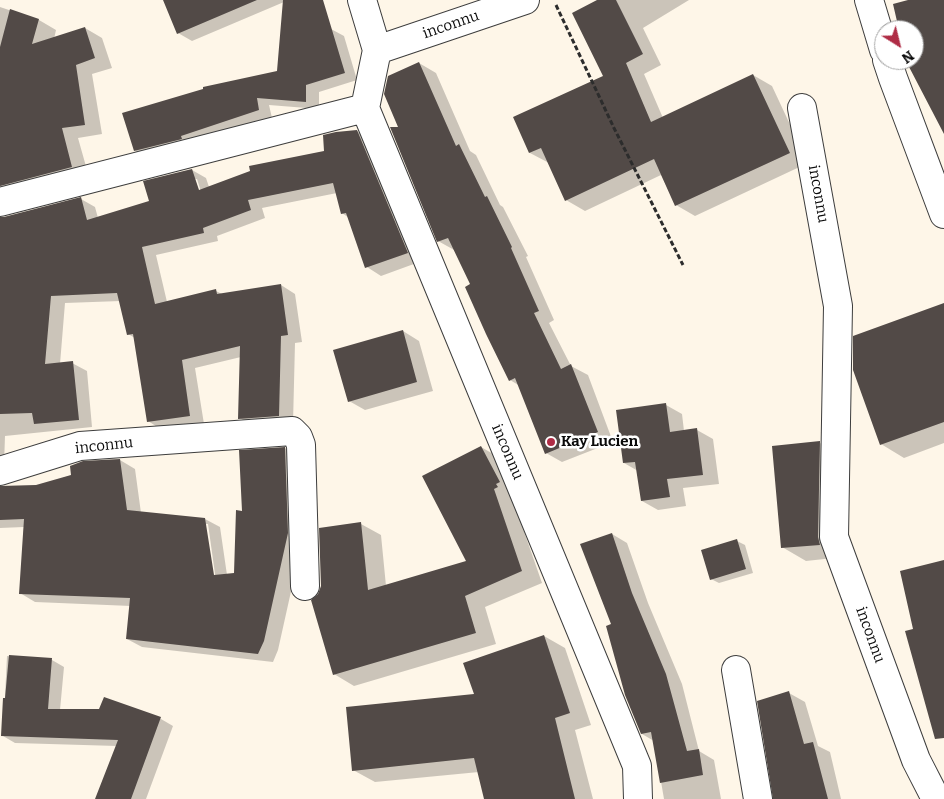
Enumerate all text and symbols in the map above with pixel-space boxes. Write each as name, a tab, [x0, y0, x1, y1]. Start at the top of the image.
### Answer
street label: inconnu	[421, 7, 481, 43]
north arrow	[874, 20, 924, 70]
text: N	[898, 47, 917, 67]
street label: inconnu	[804, 164, 832, 224]
street label: inconnu	[487, 422, 527, 482]
place label: Kay Lucien	[561, 433, 638, 451]
street label: inconnu	[74, 434, 134, 458]
marker: Kay Lucien	[545, 436, 557, 448]
street label: inconnu	[852, 605, 888, 665]

